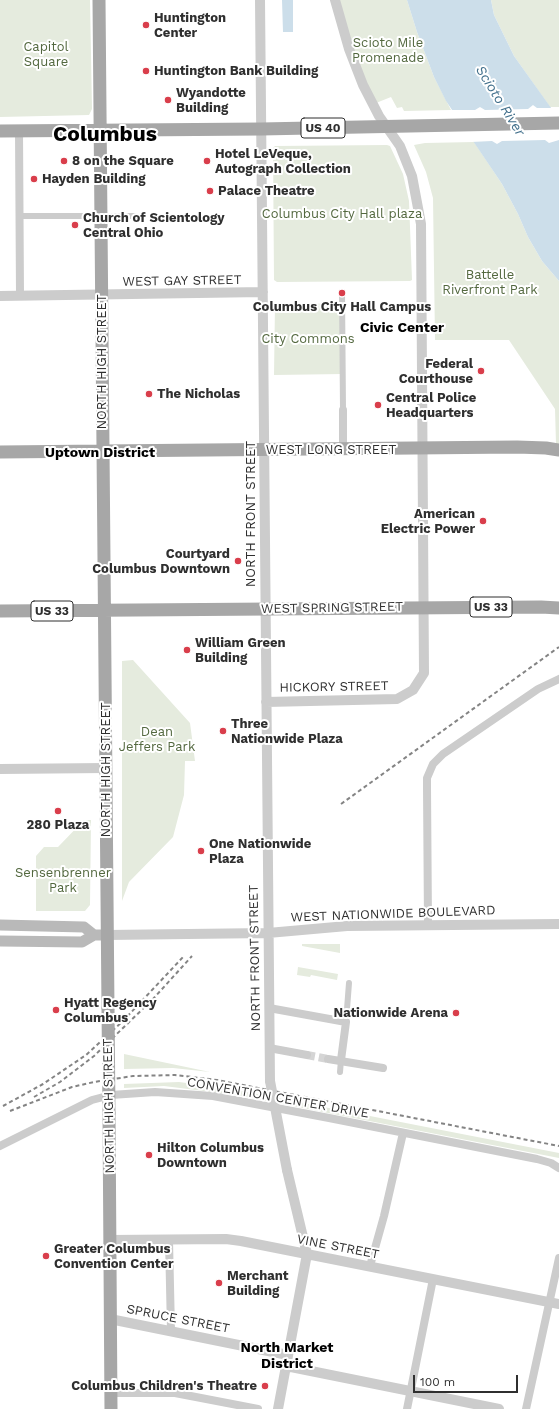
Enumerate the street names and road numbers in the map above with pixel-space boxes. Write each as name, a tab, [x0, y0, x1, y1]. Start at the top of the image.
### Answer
road number: US 40	[301, 118, 345, 138]
street label: WEST GAY STREET	[122, 272, 242, 290]
street label: NORTH HIGH STREET	[94, 294, 110, 430]
street label: NORTH FRONT STREET	[243, 441, 259, 587]
street label: WEST LONG STREET	[266, 442, 396, 458]
road number: US 33	[470, 597, 512, 617]
street label: WEST SPRING STREET	[261, 599, 403, 617]
road number: US 33	[31, 601, 73, 621]
street label: HICKORY STREET	[279, 678, 389, 696]
street label: NORTH HIGH STREET	[98, 702, 114, 838]
street label: NORTH FRONT STREET	[246, 885, 264, 1031]
street label: WEST NATIONWIDE BOULEVARD	[290, 903, 496, 925]
street label: NORTH HIGH STREET	[100, 1038, 118, 1174]
street label: CONVENTION CENTER DRIVE	[186, 1074, 370, 1122]
street label: VINE STREET	[296, 1231, 380, 1263]
street label: SPRUCE STREET	[125, 1301, 231, 1337]

